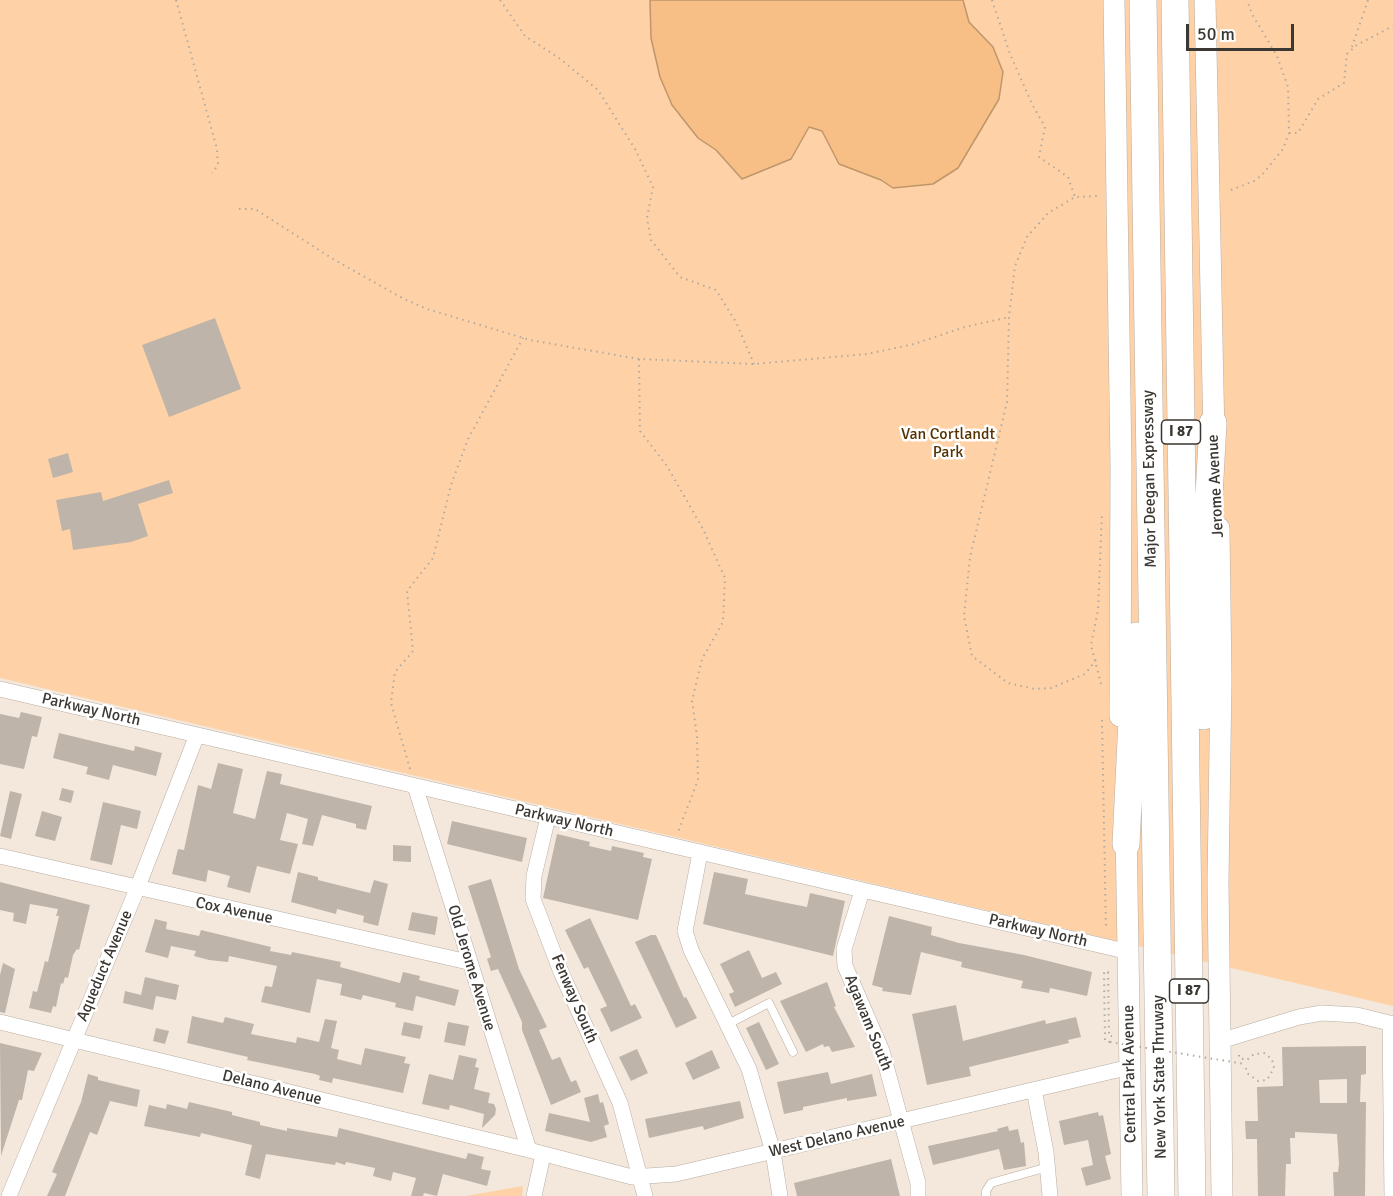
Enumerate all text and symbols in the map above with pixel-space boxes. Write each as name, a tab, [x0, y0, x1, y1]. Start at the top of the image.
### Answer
scale bar	[1189, 12, 1297, 50]
text: 50 m	[1197, 23, 1235, 45]
street label: Major Deegan Expressway	[1139, 390, 1161, 568]
road number: I 87	[1162, 420, 1200, 444]
park label: Van Cortlandt Park	[901, 425, 995, 463]
street label: Jerome Avenue	[1204, 434, 1228, 538]
street label: Parkway North	[40, 689, 142, 731]
street label: Parkway North	[513, 800, 615, 842]
street label: Cox Avenue	[194, 893, 274, 929]
street label: Old Jerome Avenue	[443, 903, 499, 1033]
street label: Aqueduct Avenue	[73, 908, 137, 1024]
street label: Parkway North	[987, 910, 1089, 952]
street label: Fenway South	[547, 952, 601, 1046]
street label: Agawam South	[840, 972, 896, 1074]
road number: I 87	[1170, 979, 1208, 1003]
street label: New York State Thruway	[1149, 995, 1171, 1159]
street label: Central Park Avenue	[1119, 1005, 1141, 1143]
street label: Delano Avenue	[220, 1066, 324, 1110]
street label: West Delano Avenue	[767, 1112, 907, 1162]

